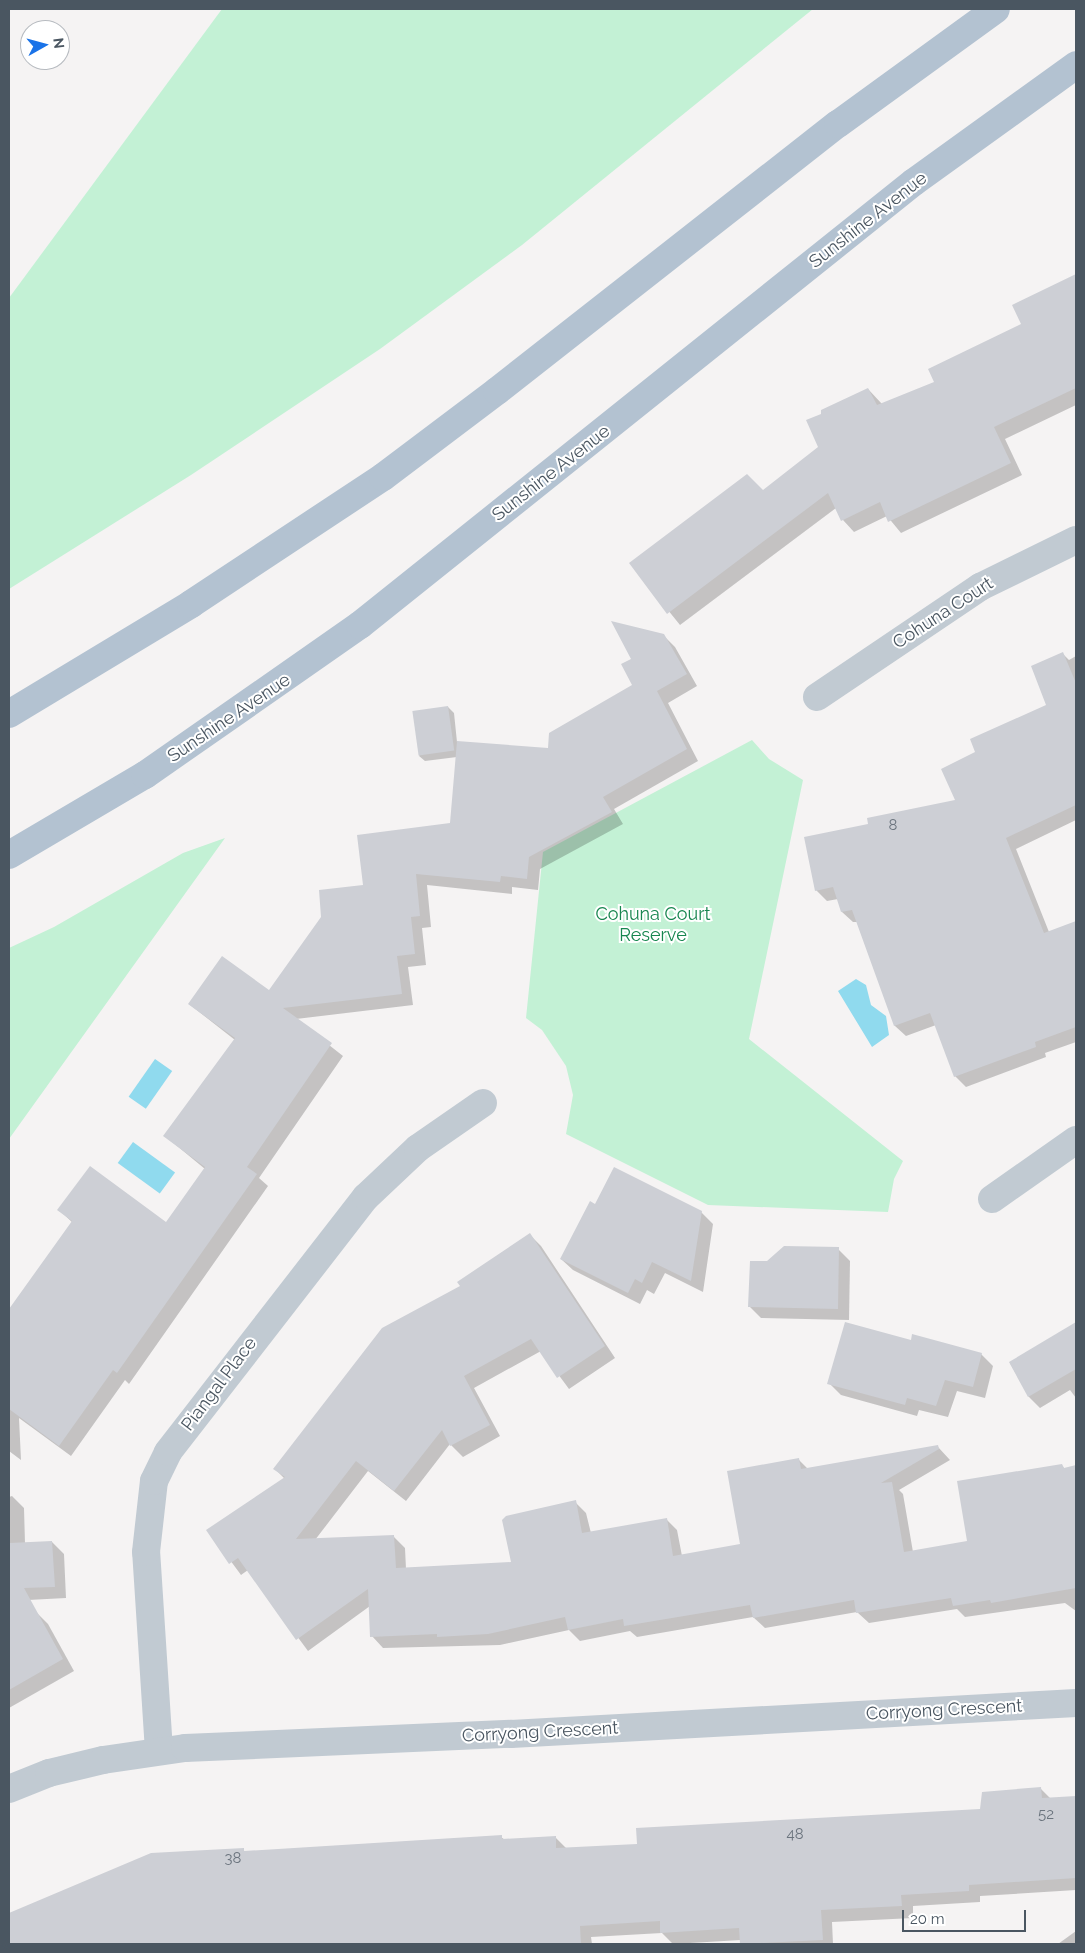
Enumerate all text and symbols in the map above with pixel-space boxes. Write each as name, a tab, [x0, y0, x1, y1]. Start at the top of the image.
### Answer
north arrow	[20, 20, 70, 70]
text: N	[50, 37, 67, 50]
street label: Sunshine Avenue	[805, 167, 931, 273]
street label: Sunshine Avenue	[488, 420, 614, 526]
street label: Cohuna Court	[889, 573, 997, 653]
street label: Sunshine Avenue	[163, 669, 295, 767]
house number: 8	[889, 817, 897, 835]
park label: Cohuna Court Reserve	[595, 904, 711, 946]
street label: Piangal Place	[177, 1333, 261, 1435]
street label: Corryong Crescent	[865, 1695, 1023, 1725]
street label: Corryong Crescent	[461, 1717, 619, 1747]
house number: 52	[1038, 1806, 1054, 1824]
house number: 48	[786, 1826, 804, 1844]
house number: 38	[225, 1850, 241, 1868]
scale bar	[905, 1900, 1029, 1932]
text: 20 m	[910, 1910, 945, 1928]

